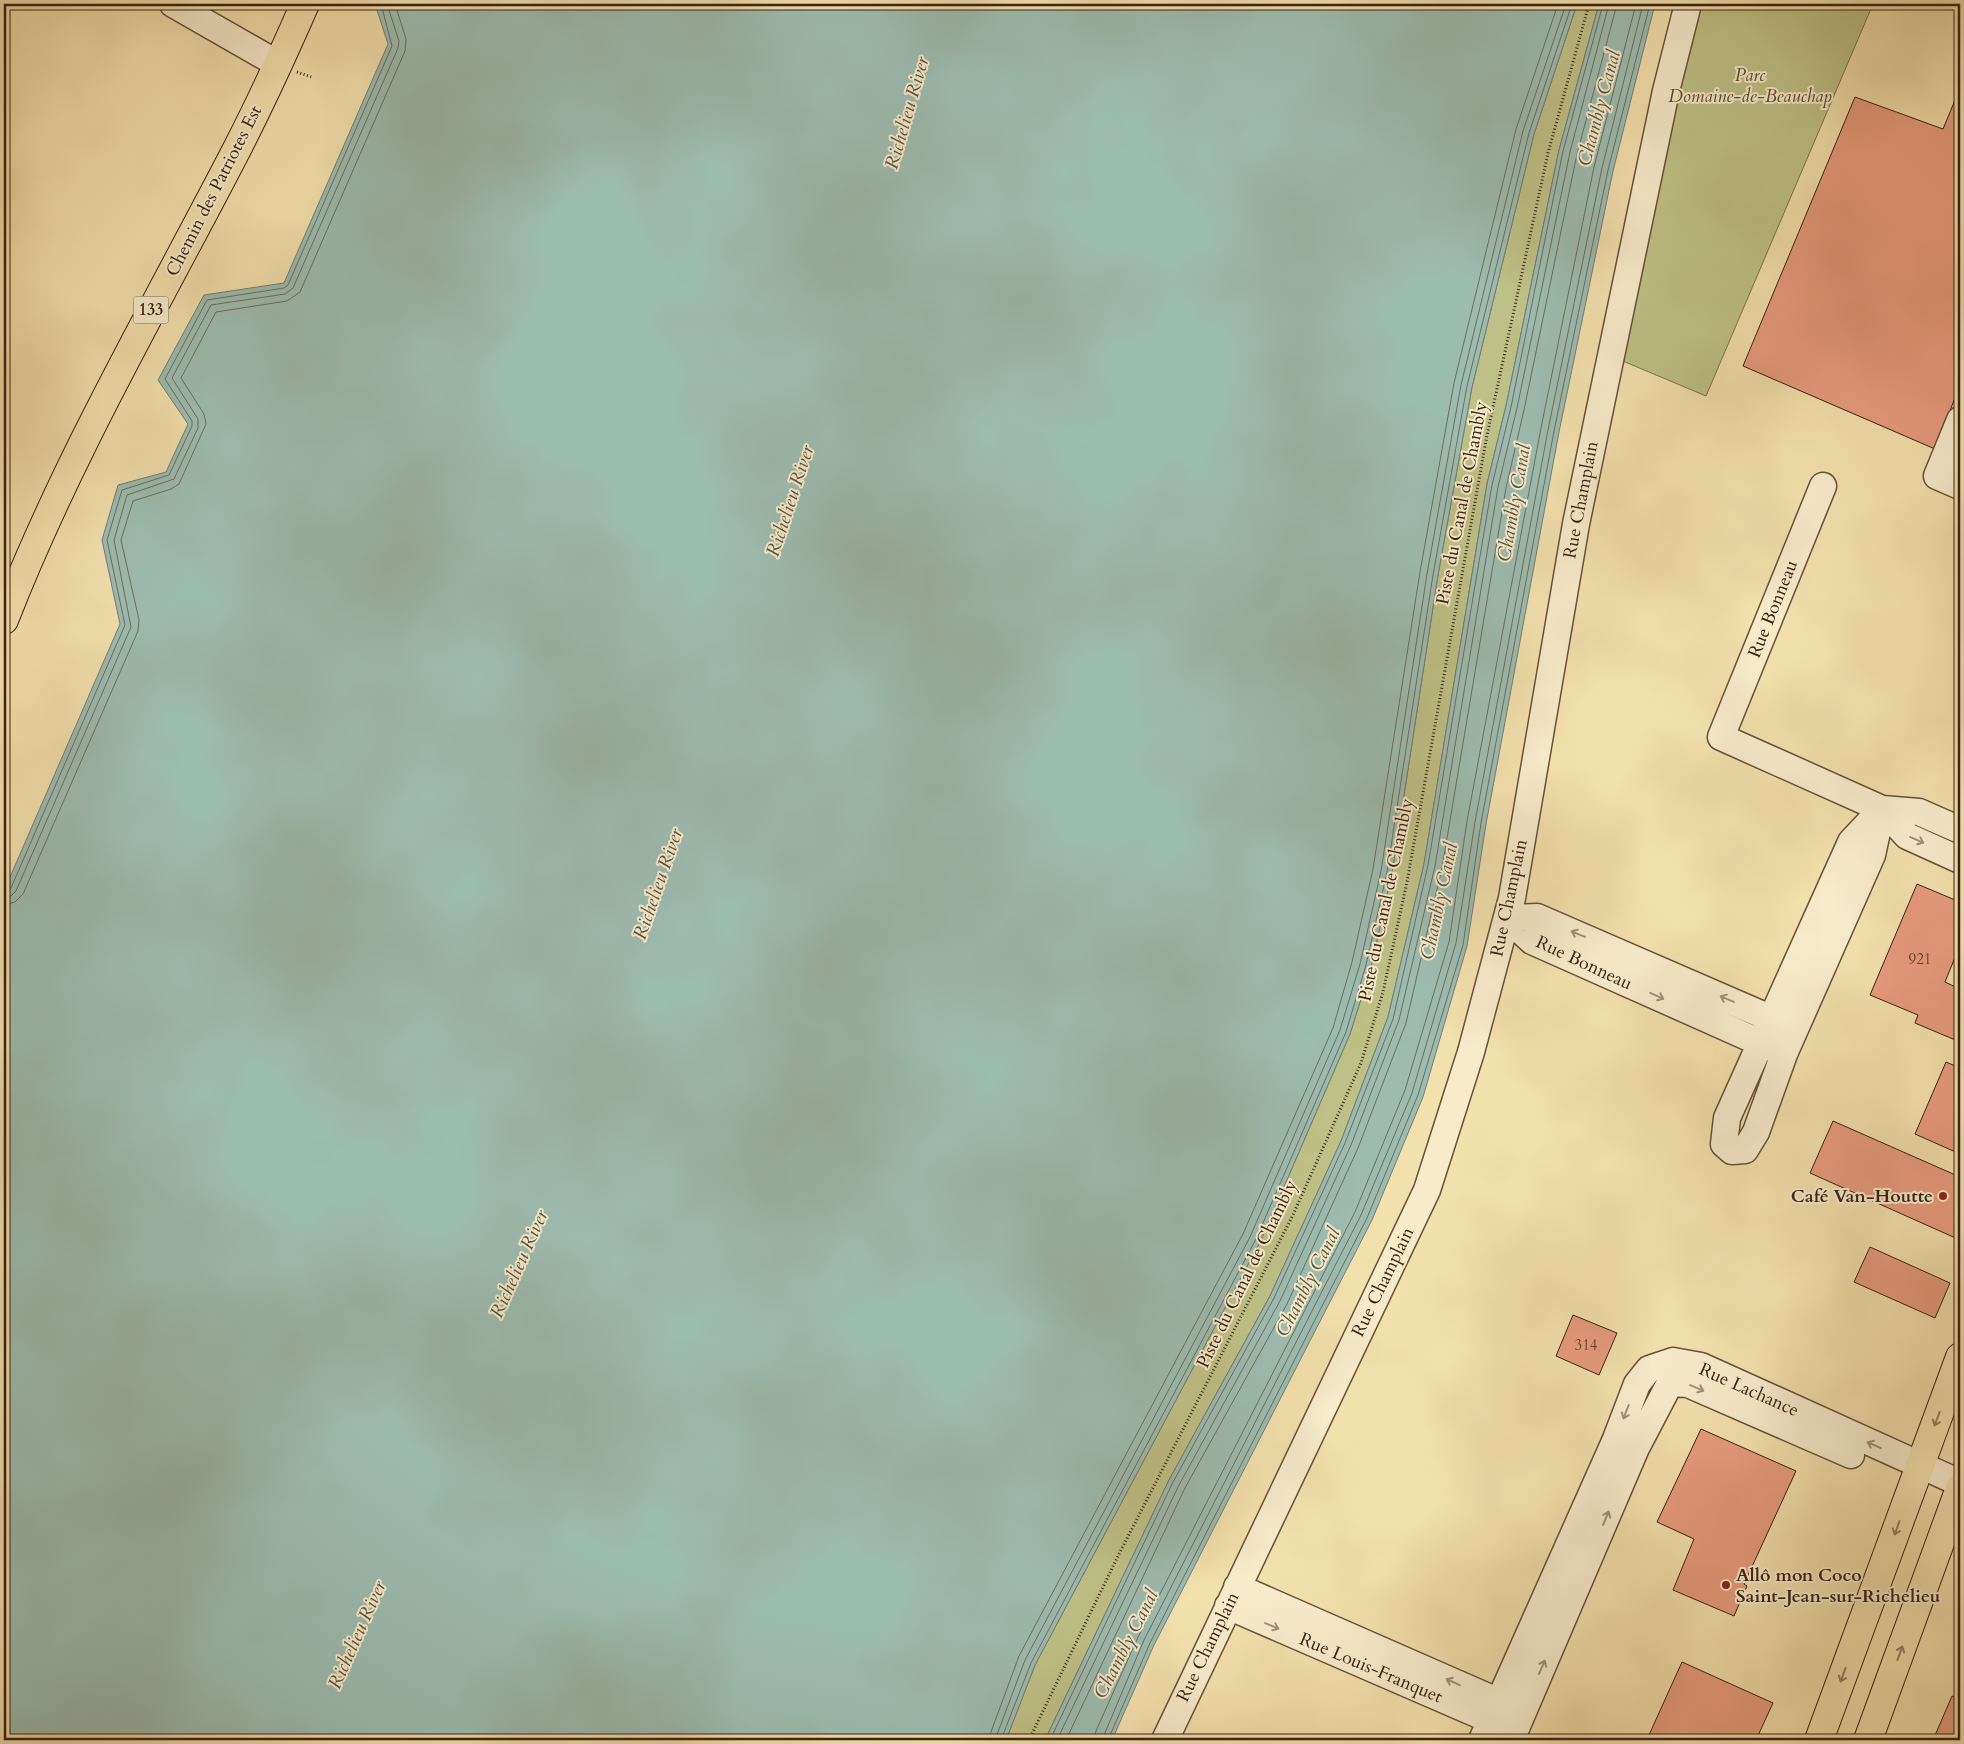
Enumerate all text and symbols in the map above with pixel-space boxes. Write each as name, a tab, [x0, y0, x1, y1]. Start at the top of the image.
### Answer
water label: Chambly Canal	[1571, 46, 1627, 169]
water label: Richelieu River	[879, 53, 936, 172]
park label: Parc Domaine-de-Beauchap	[1668, 63, 1832, 109]
street label: Chemin des Patriotes Est	[160, 101, 268, 281]
road number: 133	[134, 296, 168, 324]
street label: Piste du Canal de Chambly	[1430, 399, 1494, 607]
street label: Rue Champlain	[1557, 438, 1605, 561]
water label: Richelieu River	[760, 441, 820, 560]
water label: Chambly Canal	[1491, 441, 1537, 564]
street label: Rue Bonneau	[1742, 556, 1804, 662]
street label: Piste du Canal de Chambly	[1352, 796, 1420, 1004]
water label: Richelieu River	[627, 824, 689, 943]
street label: Rue Champlain	[1484, 836, 1534, 959]
one-way arrow	[1909, 836, 1924, 846]
water label: Chambly Canal	[1414, 839, 1464, 962]
one-way arrow	[1570, 929, 1586, 938]
street label: Rue Bonneau	[1532, 930, 1636, 996]
house number: 921	[1908, 949, 1932, 969]
one-way arrow	[1649, 992, 1664, 1002]
one-way arrow	[1720, 993, 1735, 1003]
street label: Piste du Canal de Chambly	[1190, 1175, 1304, 1372]
place label: Café Van-Houtte	[1791, 1184, 1933, 1209]
marker: Café Van-Houtte	[1937, 1190, 1949, 1202]
water label: Richelieu River	[484, 1205, 555, 1322]
water label: Chambly Canal	[1269, 1222, 1347, 1341]
street label: Rue Champlain	[1346, 1222, 1421, 1341]
house number: 314	[1574, 1335, 1598, 1355]
street label: Rue Lachance	[1695, 1357, 1803, 1423]
one-way arrow	[1689, 1383, 1704, 1393]
one-way arrow	[1621, 1404, 1630, 1419]
one-way arrow	[1931, 1411, 1941, 1426]
one-way arrow	[1867, 1440, 1882, 1450]
one-way arrow	[1602, 1511, 1612, 1526]
one-way arrow	[1892, 1520, 1901, 1535]
place label: Allô mon Coco Saint-Jean-sur-Richelieu	[1736, 1563, 1941, 1609]
water label: Richelieu River	[322, 1576, 393, 1693]
marker: Allô mon Coco Saint-Jean-sur-Richelieu	[1720, 1579, 1732, 1591]
water label: Chambly Canal	[1087, 1584, 1165, 1703]
street label: Rue Champlain	[1171, 1587, 1246, 1706]
one-way arrow	[1264, 1621, 1279, 1631]
street label: Rue Louis-Franquet	[1296, 1627, 1447, 1710]
one-way arrow	[1896, 1646, 1905, 1662]
one-way arrow	[1538, 1660, 1548, 1675]
one-way arrow	[1837, 1668, 1846, 1683]
one-way arrow	[1446, 1676, 1461, 1686]

